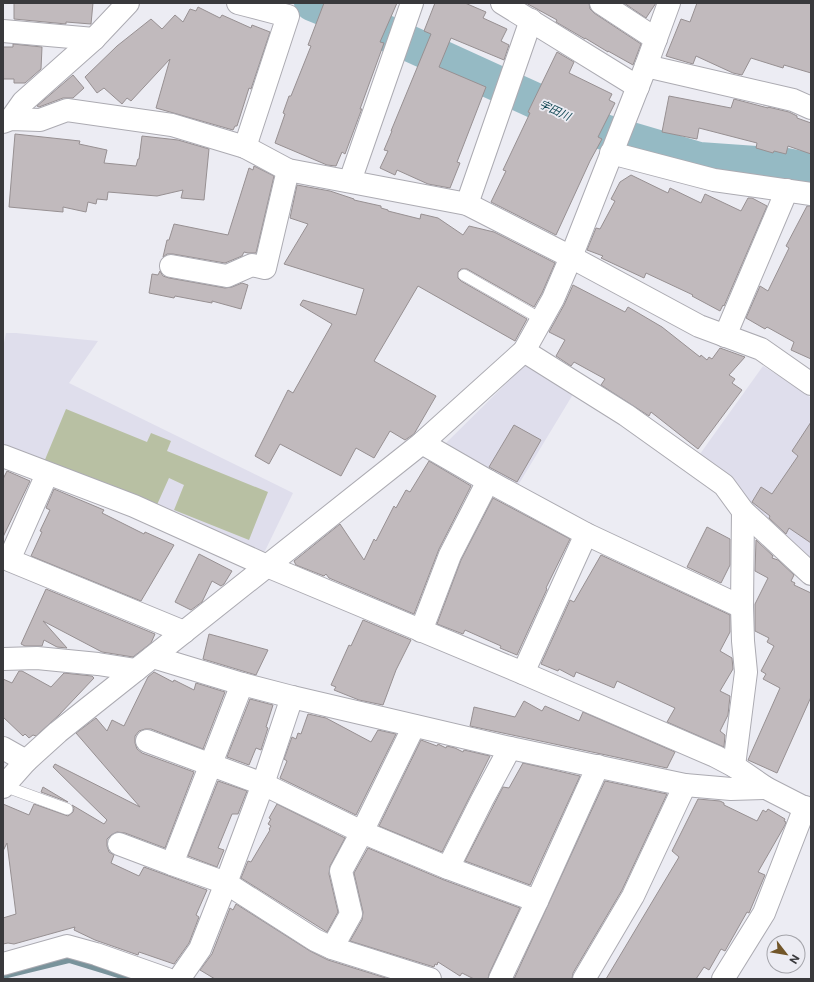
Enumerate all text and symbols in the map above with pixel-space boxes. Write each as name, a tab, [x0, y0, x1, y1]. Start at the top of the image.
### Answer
water label: 宇田川	[538, 98, 573, 123]
north arrow	[766, 934, 806, 974]
text: N	[787, 952, 802, 966]

